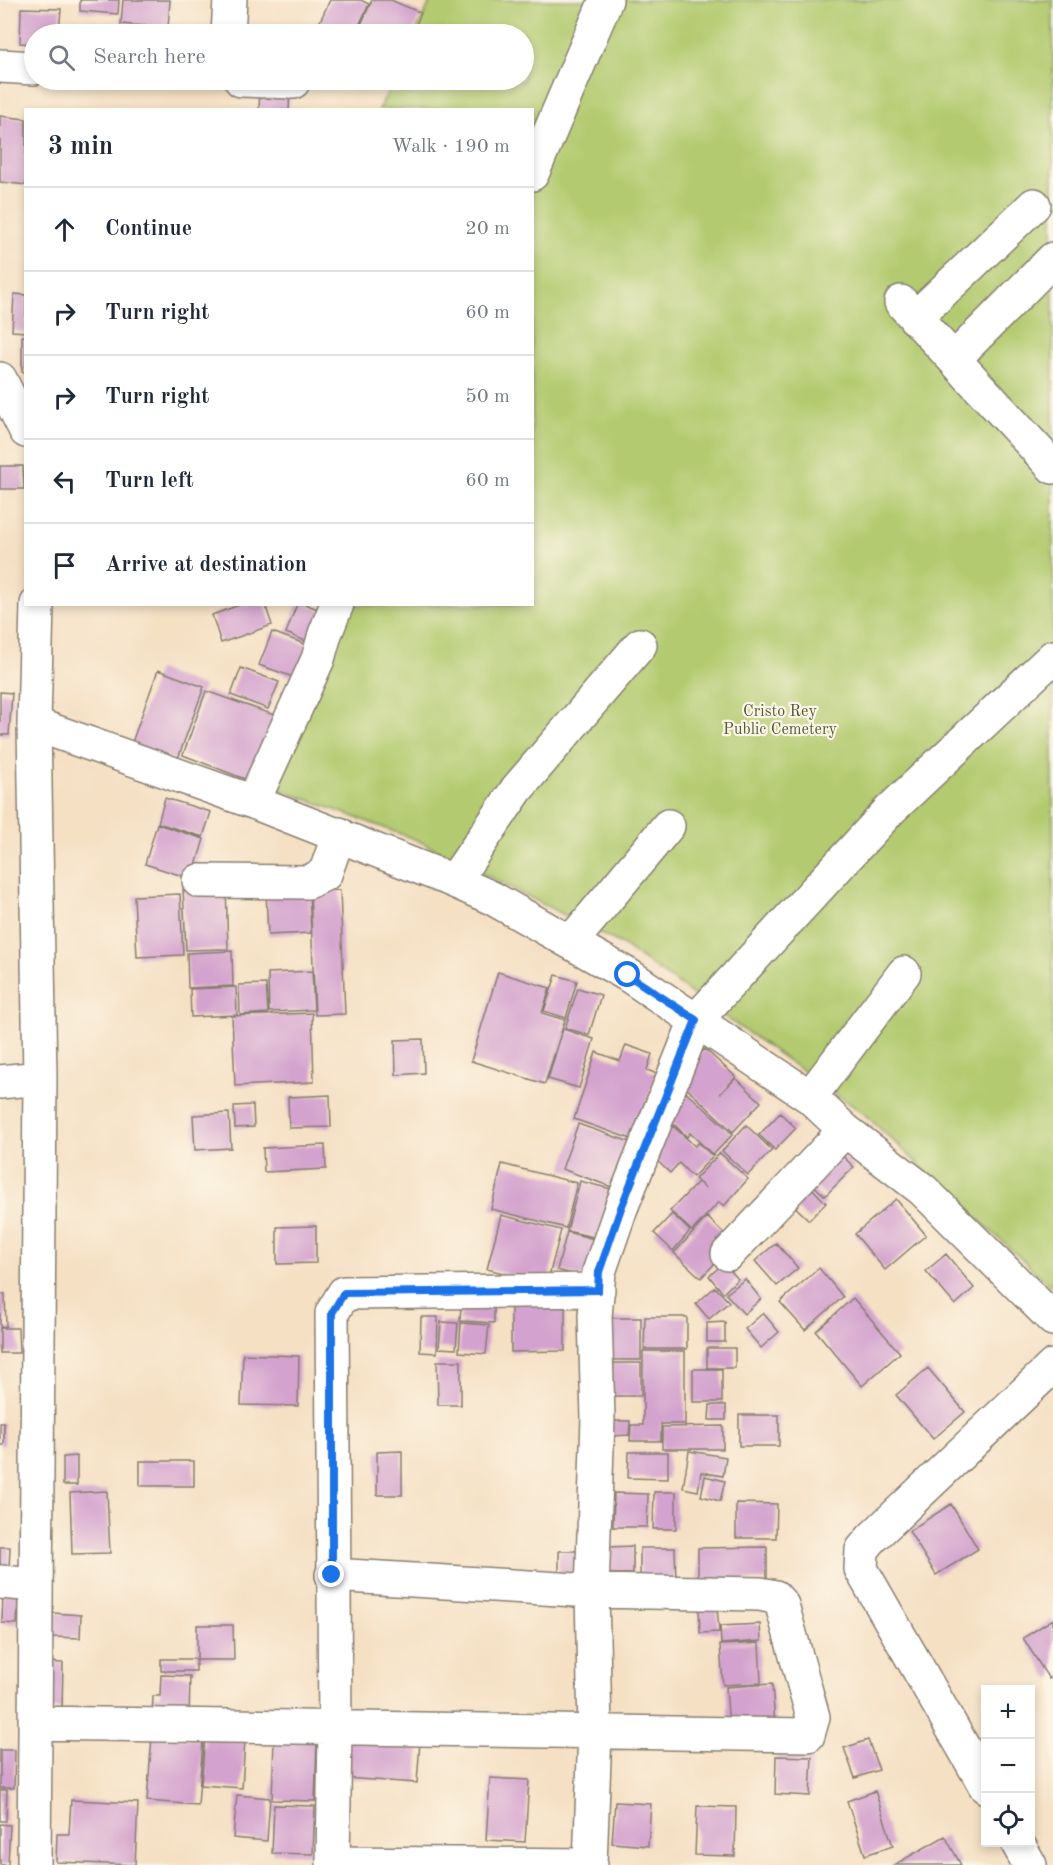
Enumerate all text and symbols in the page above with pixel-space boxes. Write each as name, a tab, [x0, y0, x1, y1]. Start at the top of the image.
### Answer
search box	[24, 24, 534, 90]
icon: search	[45, 41, 78, 74]
text: Search here	[93, 46, 206, 68]
text: 3 min	[48, 134, 113, 160]
text: Walk · 190 m	[391, 137, 510, 157]
icon: ahead	[48, 213, 81, 246]
text: Continue	[105, 218, 192, 240]
text: 20 m	[465, 219, 510, 239]
icon: right	[48, 297, 81, 330]
text: Turn right	[105, 302, 209, 324]
text: 60 m	[465, 303, 510, 323]
icon: right	[48, 381, 81, 414]
text: Turn right	[105, 386, 209, 408]
text: 50 m	[465, 387, 510, 407]
icon: left	[48, 465, 81, 498]
text: Turn left	[105, 470, 194, 492]
text: 60 m	[465, 471, 510, 491]
icon: arrive	[48, 549, 81, 582]
text: Arrive at destination	[105, 554, 307, 576]
park label: Cristo Rey Public Cemetery	[723, 704, 837, 738]
route start	[614, 961, 640, 987]
route end	[318, 1561, 344, 1587]
map controls	[981, 1685, 1035, 1847]
button: +	[981, 1685, 1035, 1739]
button: −	[981, 1739, 1035, 1793]
button: locate	[981, 1793, 1035, 1847]

